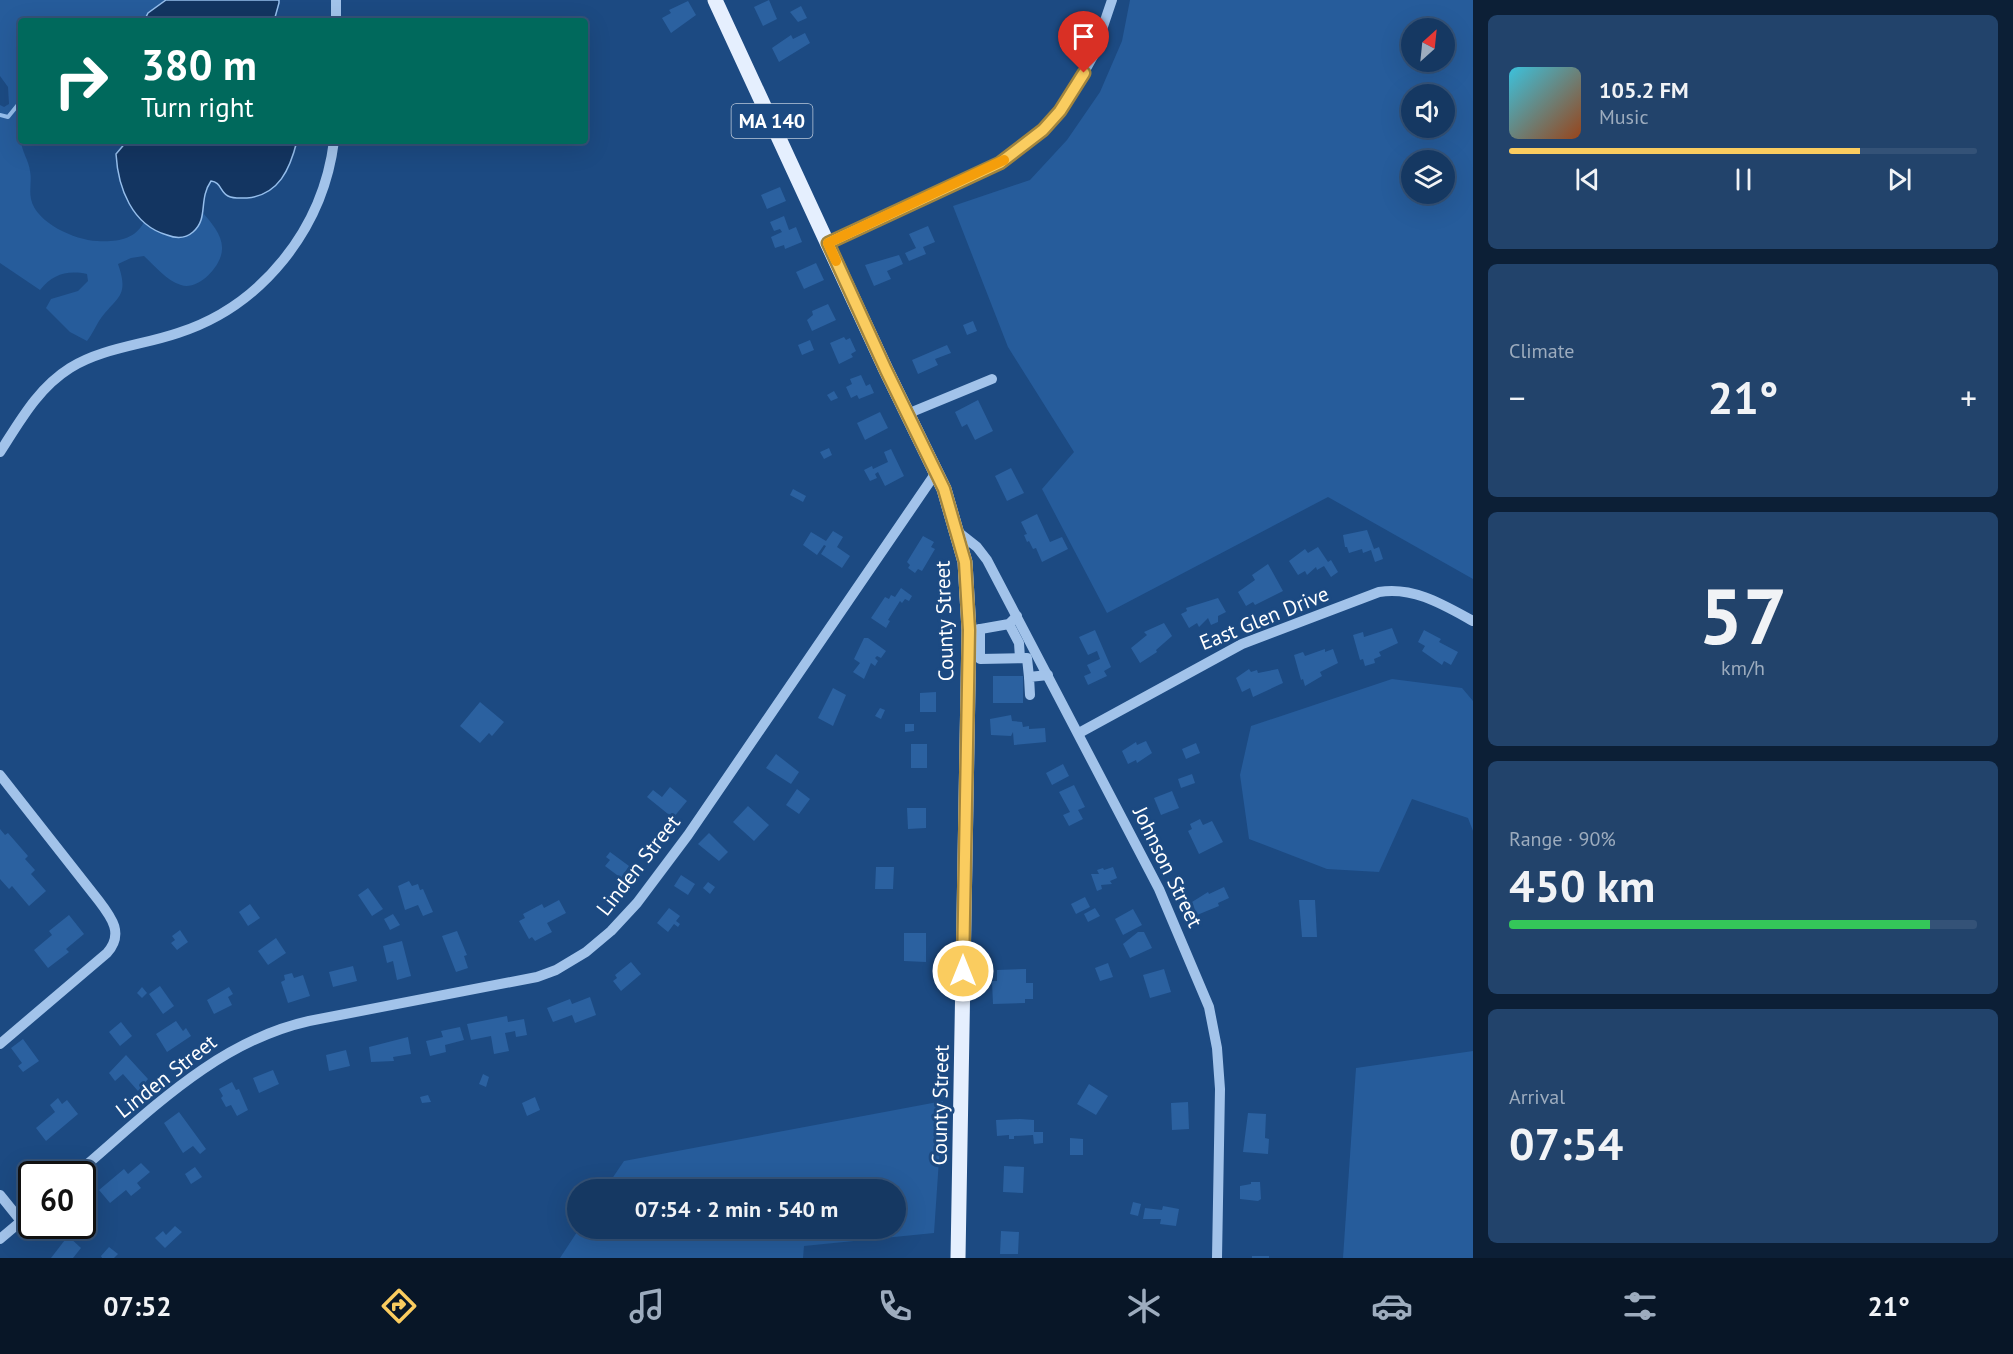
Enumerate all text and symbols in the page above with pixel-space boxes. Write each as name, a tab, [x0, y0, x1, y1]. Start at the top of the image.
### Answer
pin	[1058, 11, 1109, 73]
north arrow	[1401, 18, 1455, 72]
map controls	[1401, 18, 1455, 204]
icon: arrive	[1067, 20, 1100, 53]
text: 380 m	[141, 37, 257, 92]
icon: right	[42, 42, 120, 120]
text: 105.2 FM	[1599, 76, 1689, 104]
button: sound	[1401, 84, 1455, 138]
text: Turn right	[141, 90, 254, 124]
road number: MA 140	[732, 104, 812, 138]
text: Music	[1599, 104, 1648, 130]
button: layers	[1401, 150, 1455, 204]
icon: previous	[1571, 163, 1604, 196]
icon: pause	[1727, 163, 1760, 196]
icon: next	[1883, 163, 1916, 196]
text: Climate	[1509, 338, 1575, 364]
text: 21°	[1708, 368, 1778, 426]
text: −	[1509, 376, 1526, 419]
text: +	[1960, 376, 1977, 419]
street label: County Street	[928, 560, 960, 682]
text: 57	[1699, 565, 1787, 666]
street label: East Glen Drive	[1195, 580, 1333, 656]
text: km/h	[1721, 655, 1765, 681]
street label: Johnson Street	[1127, 801, 1209, 932]
street label: Linden Street	[590, 809, 686, 921]
text: Range · 90%	[1509, 826, 1616, 852]
text: 450 km	[1509, 856, 1655, 914]
position arrow	[931, 939, 995, 1003]
street label: Linden Street	[110, 1028, 222, 1124]
street label: County Street	[925, 1044, 955, 1166]
text: Arrival	[1509, 1084, 1565, 1110]
text: 07:54	[1509, 1114, 1623, 1172]
speed limit sign: 60	[18, 1161, 96, 1239]
text: 07:54 · 2 min · 540 m	[635, 1195, 838, 1223]
icon: directions	[378, 1285, 420, 1327]
icon: music	[626, 1285, 668, 1327]
icon: phone	[874, 1285, 916, 1327]
icon: climate	[1123, 1285, 1165, 1327]
icon: car	[1371, 1285, 1413, 1327]
icon: filters	[1619, 1285, 1661, 1327]
text: 07:52	[103, 1289, 172, 1323]
text: 21°	[1867, 1289, 1910, 1323]

